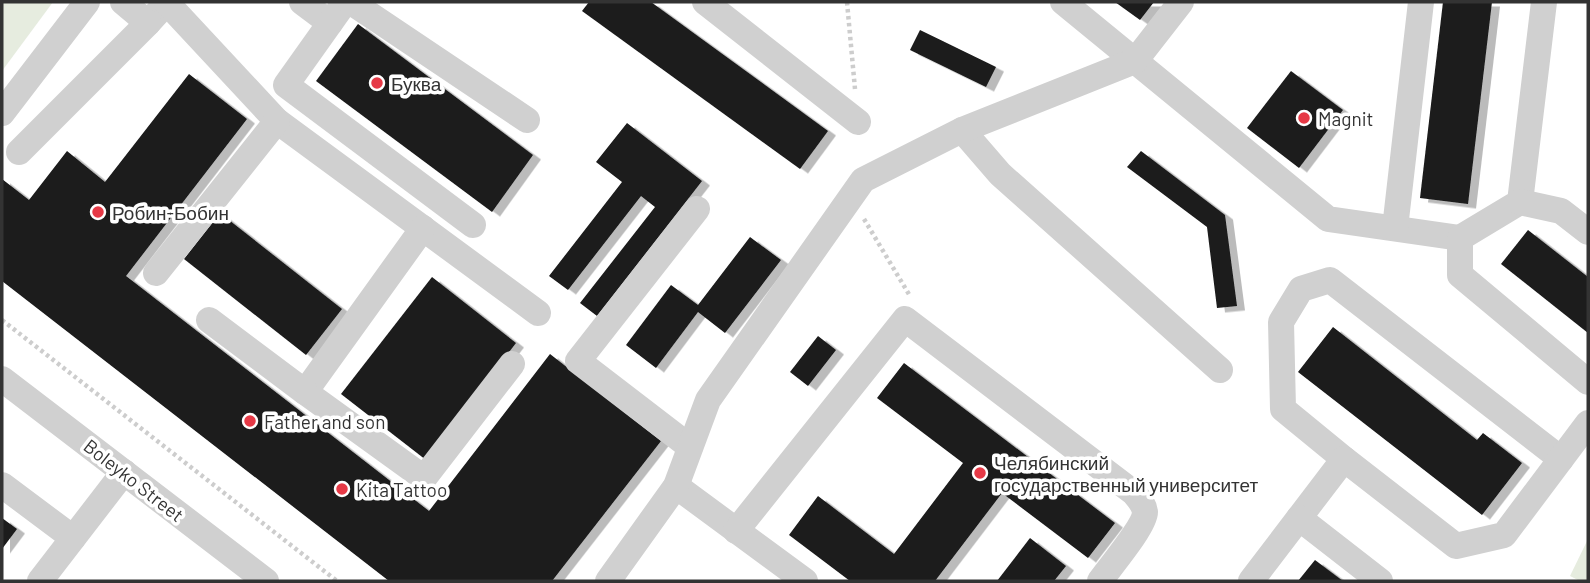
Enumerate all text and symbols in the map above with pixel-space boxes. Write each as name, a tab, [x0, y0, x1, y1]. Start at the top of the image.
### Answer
place label: Буква	[391, 72, 442, 95]
marker: Буква	[369, 75, 385, 91]
place label: Magnit	[1318, 107, 1373, 130]
marker: Magnit	[1296, 110, 1312, 126]
place label: Робин-Бобин	[112, 201, 229, 224]
marker: Робин-Бобин	[90, 204, 106, 220]
place label: Father and son	[264, 410, 385, 433]
marker: Father and son	[242, 413, 258, 429]
street label: Boleyko Street	[79, 434, 189, 526]
place label: Челябинский государственный университет	[994, 451, 1259, 496]
marker: Челябинский государственный университет	[972, 465, 988, 481]
place label: Kita Tattoo	[356, 478, 447, 501]
marker: Kita Tattoo	[334, 481, 350, 497]

